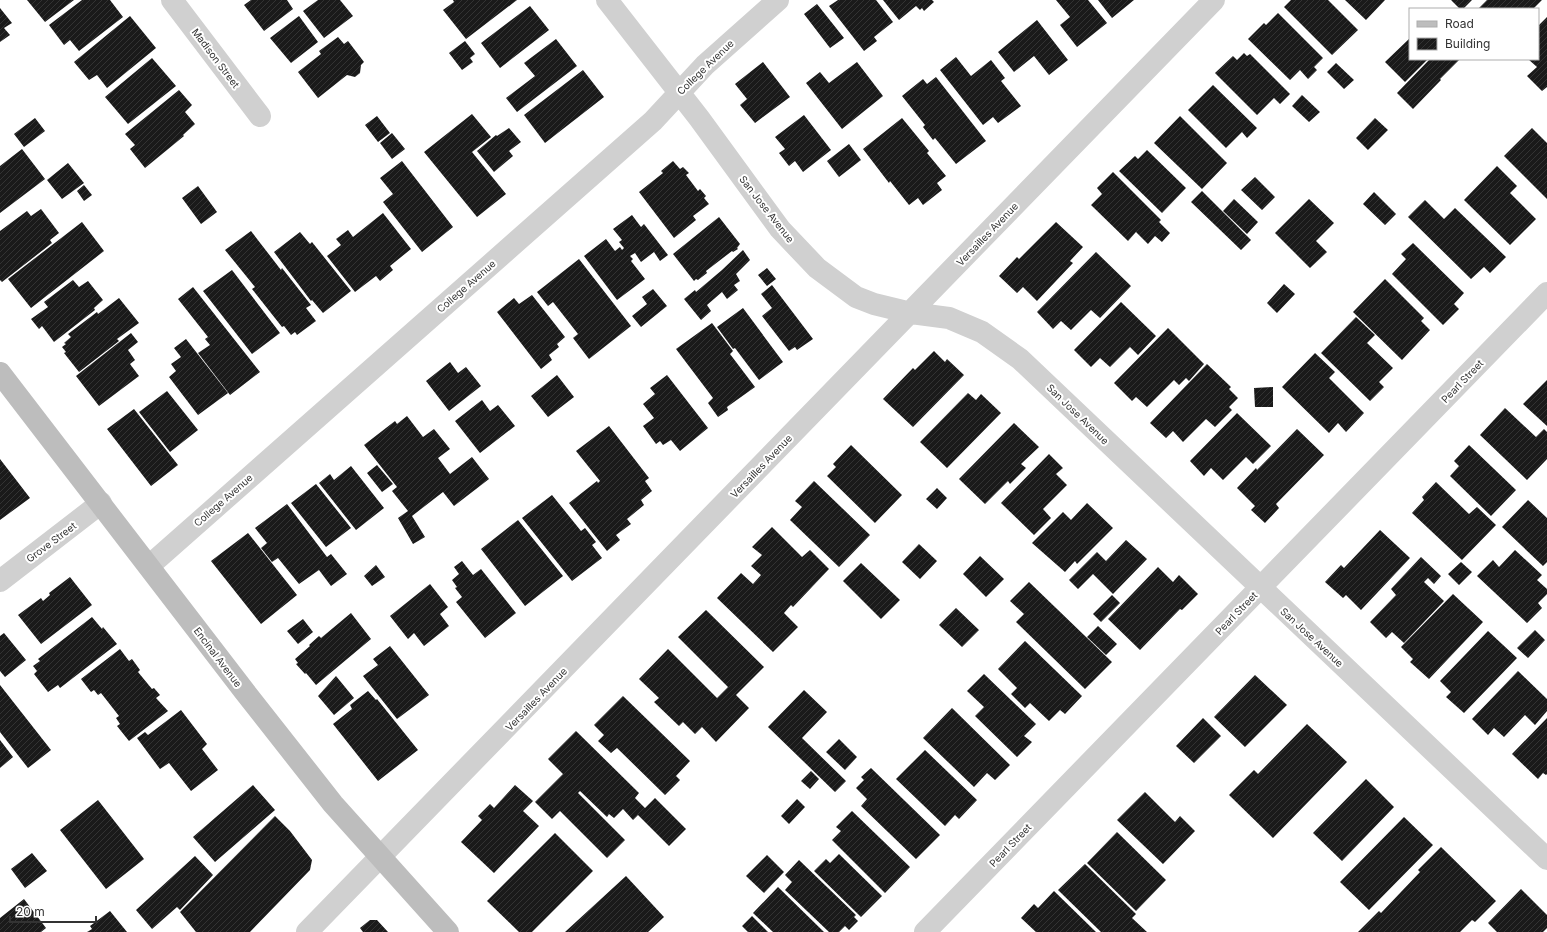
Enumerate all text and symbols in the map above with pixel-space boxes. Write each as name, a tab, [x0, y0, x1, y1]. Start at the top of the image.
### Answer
legend	[1409, 8, 1539, 60]
text: Road	[1445, 16, 1474, 31]
street label: Madison Street	[190, 26, 243, 91]
text: Building	[1445, 36, 1490, 51]
street label: College Avenue	[674, 37, 736, 97]
street label: San Jose Avenue	[737, 173, 797, 245]
street label: Versailles Avenue	[954, 200, 1020, 268]
street label: College Avenue	[434, 257, 498, 315]
street label: Pearl Street	[1438, 356, 1486, 405]
street label: San Jose Avenue	[1045, 381, 1112, 447]
street label: Versailles Avenue	[728, 432, 794, 500]
street label: College Avenue	[191, 471, 255, 529]
street label: Grove Street	[24, 519, 79, 565]
street label: Pearl Street	[1212, 588, 1260, 637]
street label: San Jose Avenue	[1278, 605, 1346, 669]
street label: Encinal Avenue	[192, 625, 245, 689]
street label: Versailles Avenue	[503, 665, 569, 733]
street label: Pearl Street	[986, 820, 1034, 869]
scale bar	[10, 898, 96, 924]
text: 20 m	[16, 904, 45, 919]

